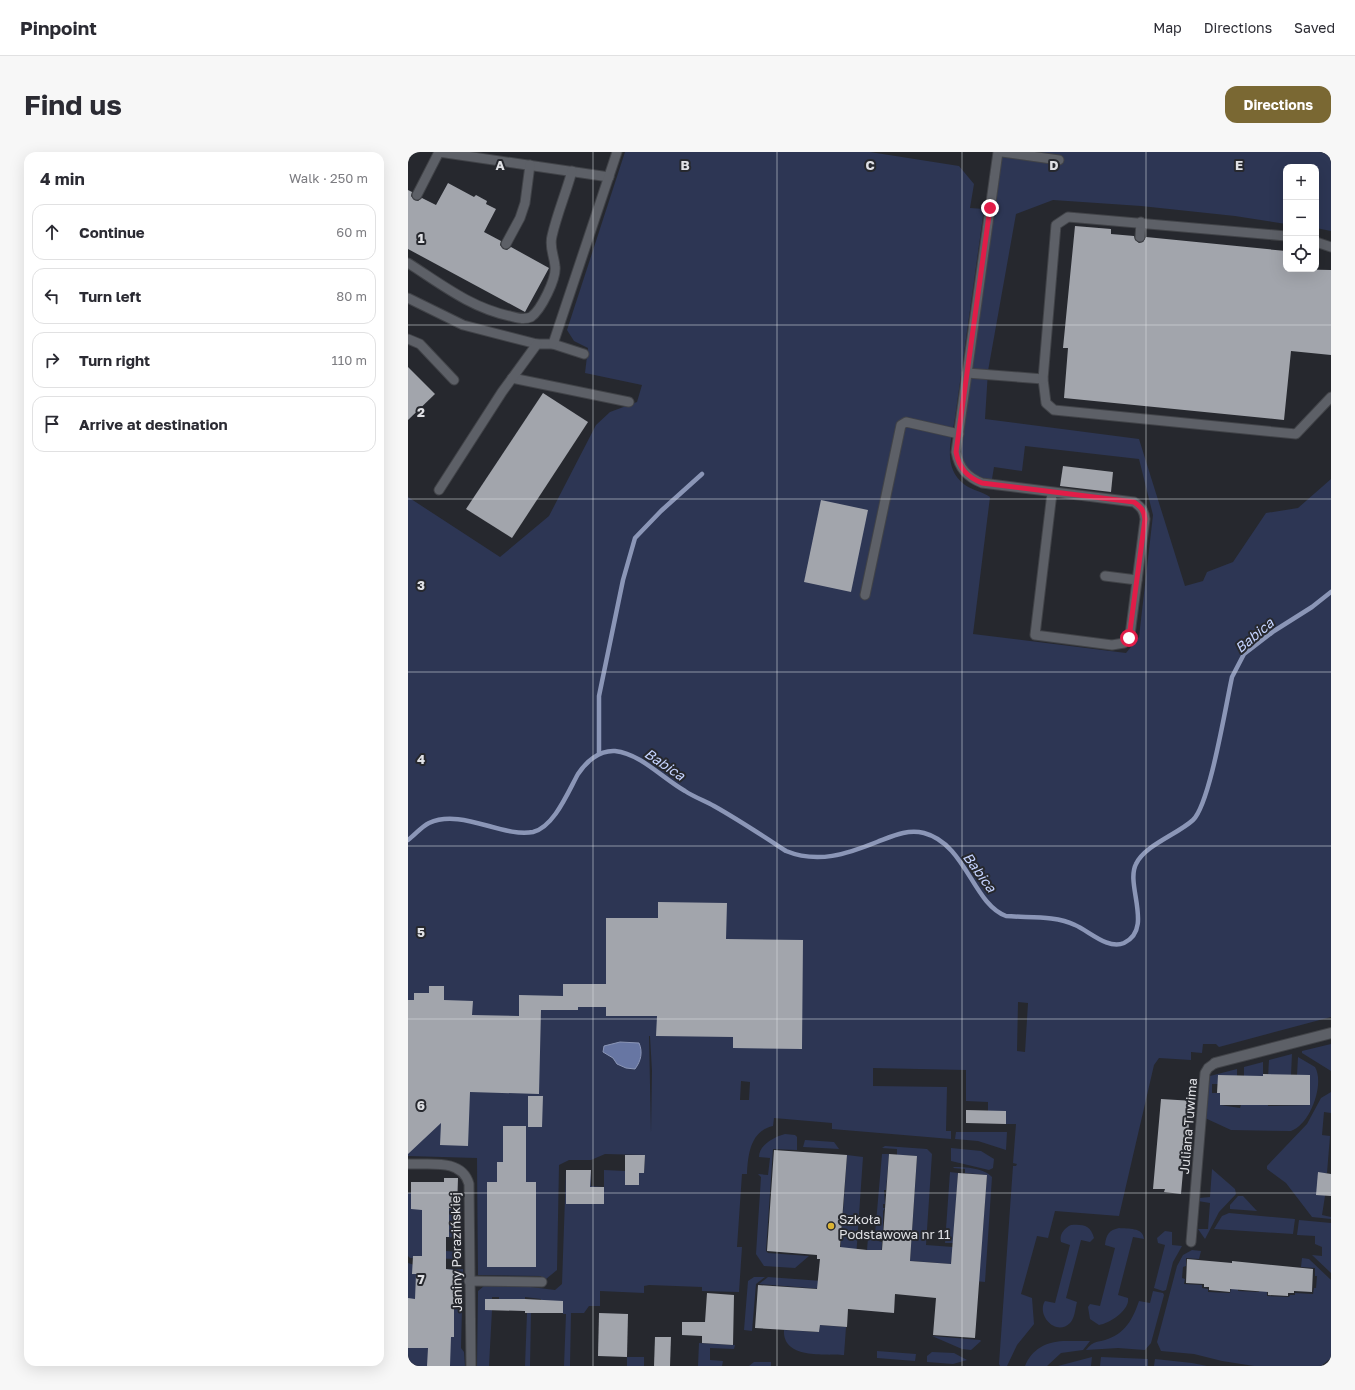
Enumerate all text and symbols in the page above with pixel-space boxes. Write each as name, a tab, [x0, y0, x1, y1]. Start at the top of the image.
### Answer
text: Pinpoint	[20, 16, 97, 39]
text: Map	[1153, 19, 1182, 36]
text: Directions	[1204, 19, 1272, 36]
text: Saved	[1294, 19, 1335, 36]
button: Directions	[1225, 86, 1331, 123]
text: Find us	[24, 88, 122, 121]
text: A	[495, 157, 505, 173]
text: B	[680, 157, 690, 173]
text: C	[865, 157, 875, 173]
text: D	[1049, 157, 1059, 173]
text: E	[1235, 157, 1243, 173]
map controls	[1283, 164, 1319, 272]
button: +	[1283, 164, 1319, 200]
text: 4 min	[40, 168, 85, 189]
text: Walk · 250 m	[289, 170, 368, 186]
route end	[981, 199, 999, 217]
button: −	[1283, 200, 1319, 236]
icon: ahead	[41, 221, 63, 243]
text: Continue	[79, 223, 145, 241]
text: 60 m	[336, 224, 367, 240]
text: 1	[418, 230, 425, 246]
button: locate	[1283, 236, 1319, 272]
icon: left	[41, 285, 63, 307]
text: Turn left	[79, 287, 141, 305]
text: 80 m	[336, 288, 367, 304]
icon: right	[41, 349, 63, 371]
text: Turn right	[79, 351, 150, 369]
text: 110 m	[332, 352, 367, 368]
text: 2	[417, 404, 425, 420]
icon: arrive	[41, 413, 63, 435]
text: Arrive at destination	[79, 415, 228, 433]
text: 3	[417, 577, 425, 593]
water label: Babica	[1231, 613, 1278, 656]
route start	[1120, 629, 1138, 647]
water label: Babica	[642, 744, 689, 784]
text: 4	[417, 751, 425, 767]
water label: Babica	[960, 849, 1001, 896]
text: 5	[417, 924, 425, 940]
street label: Juliana Tuwima	[1176, 1077, 1200, 1175]
text: 6	[417, 1097, 425, 1113]
street label: Janiny Porazińskiej	[447, 1192, 465, 1312]
place label: Szkoła Podstawowa nr 11	[839, 1211, 950, 1242]
marker: Szkoła Podstawowa nr 11	[826, 1221, 836, 1231]
text: 7	[417, 1271, 425, 1287]

